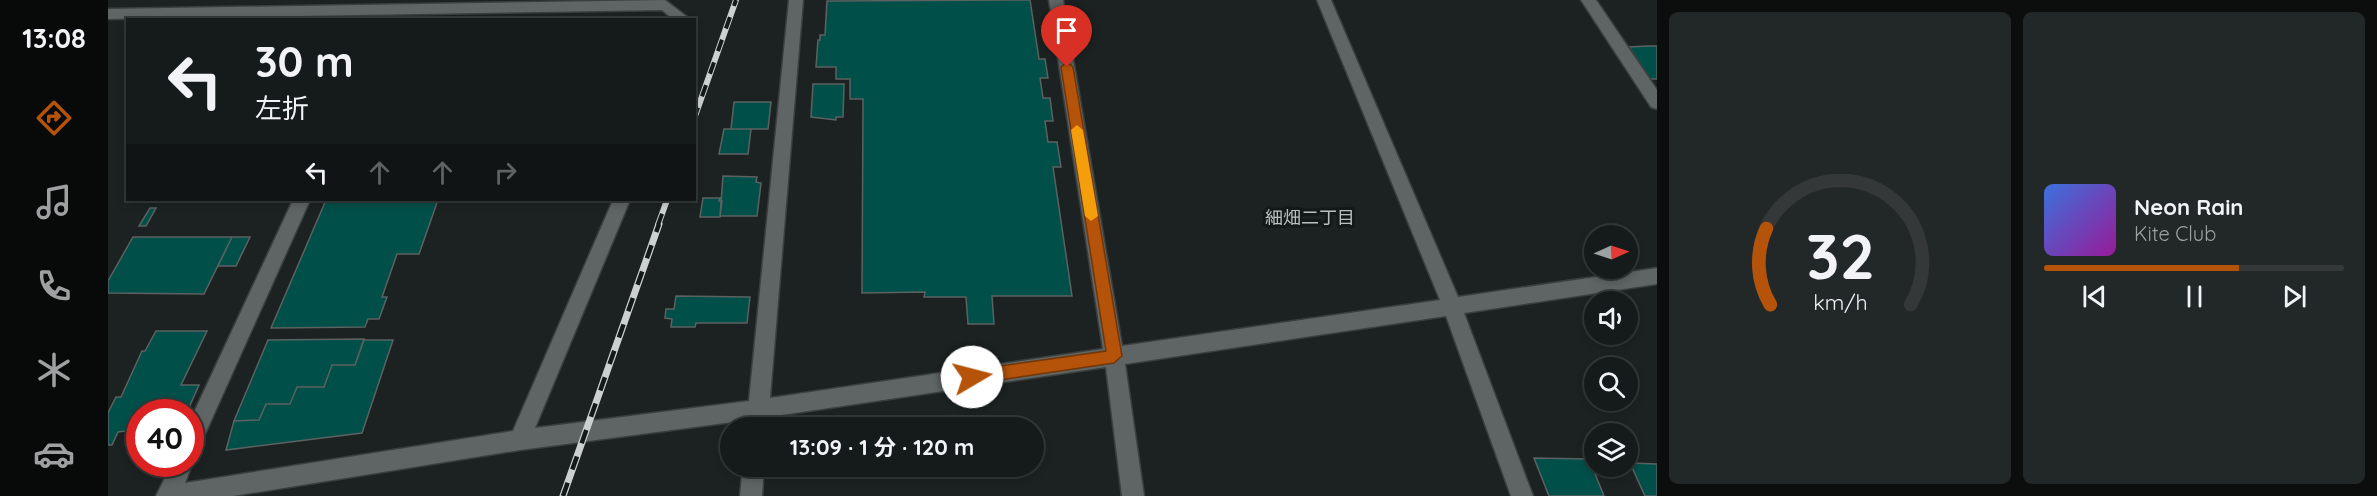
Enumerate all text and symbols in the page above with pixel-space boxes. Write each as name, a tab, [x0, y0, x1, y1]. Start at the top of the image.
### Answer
pin	[1041, 5, 1092, 67]
icon: arrive	[1050, 14, 1083, 47]
text: 13:08	[22, 21, 86, 55]
text: 30 m	[255, 35, 354, 88]
icon: left	[156, 42, 234, 120]
text: 左折	[255, 91, 309, 125]
icon: directions	[33, 97, 75, 139]
icon: left	[300, 156, 333, 189]
icon: ahead	[363, 156, 396, 189]
icon: ahead	[426, 156, 459, 189]
icon: right	[489, 156, 522, 189]
icon: music	[33, 181, 75, 223]
text: Neon Rain	[2134, 193, 2243, 221]
district label: 細畑二丁目	[1265, 206, 1355, 229]
text: 32	[1805, 217, 1875, 295]
text: Kite Club	[2134, 221, 2216, 246]
north arrow	[1584, 225, 1638, 279]
map controls	[1584, 225, 1638, 477]
icon: phone	[33, 265, 75, 307]
icon: previous	[2078, 280, 2111, 313]
icon: pause	[2178, 280, 2211, 313]
icon: next	[2278, 280, 2311, 313]
text: km/h	[1813, 289, 1867, 315]
button: sound	[1584, 291, 1638, 345]
position arrow	[940, 345, 1004, 409]
icon: climate	[33, 349, 75, 391]
button: search	[1584, 357, 1638, 411]
speed limit sign: 40	[126, 399, 204, 477]
button: layers	[1584, 423, 1638, 477]
icon: car	[33, 433, 75, 475]
text: 13:09 · 1 分 · 120 m	[790, 433, 974, 461]

